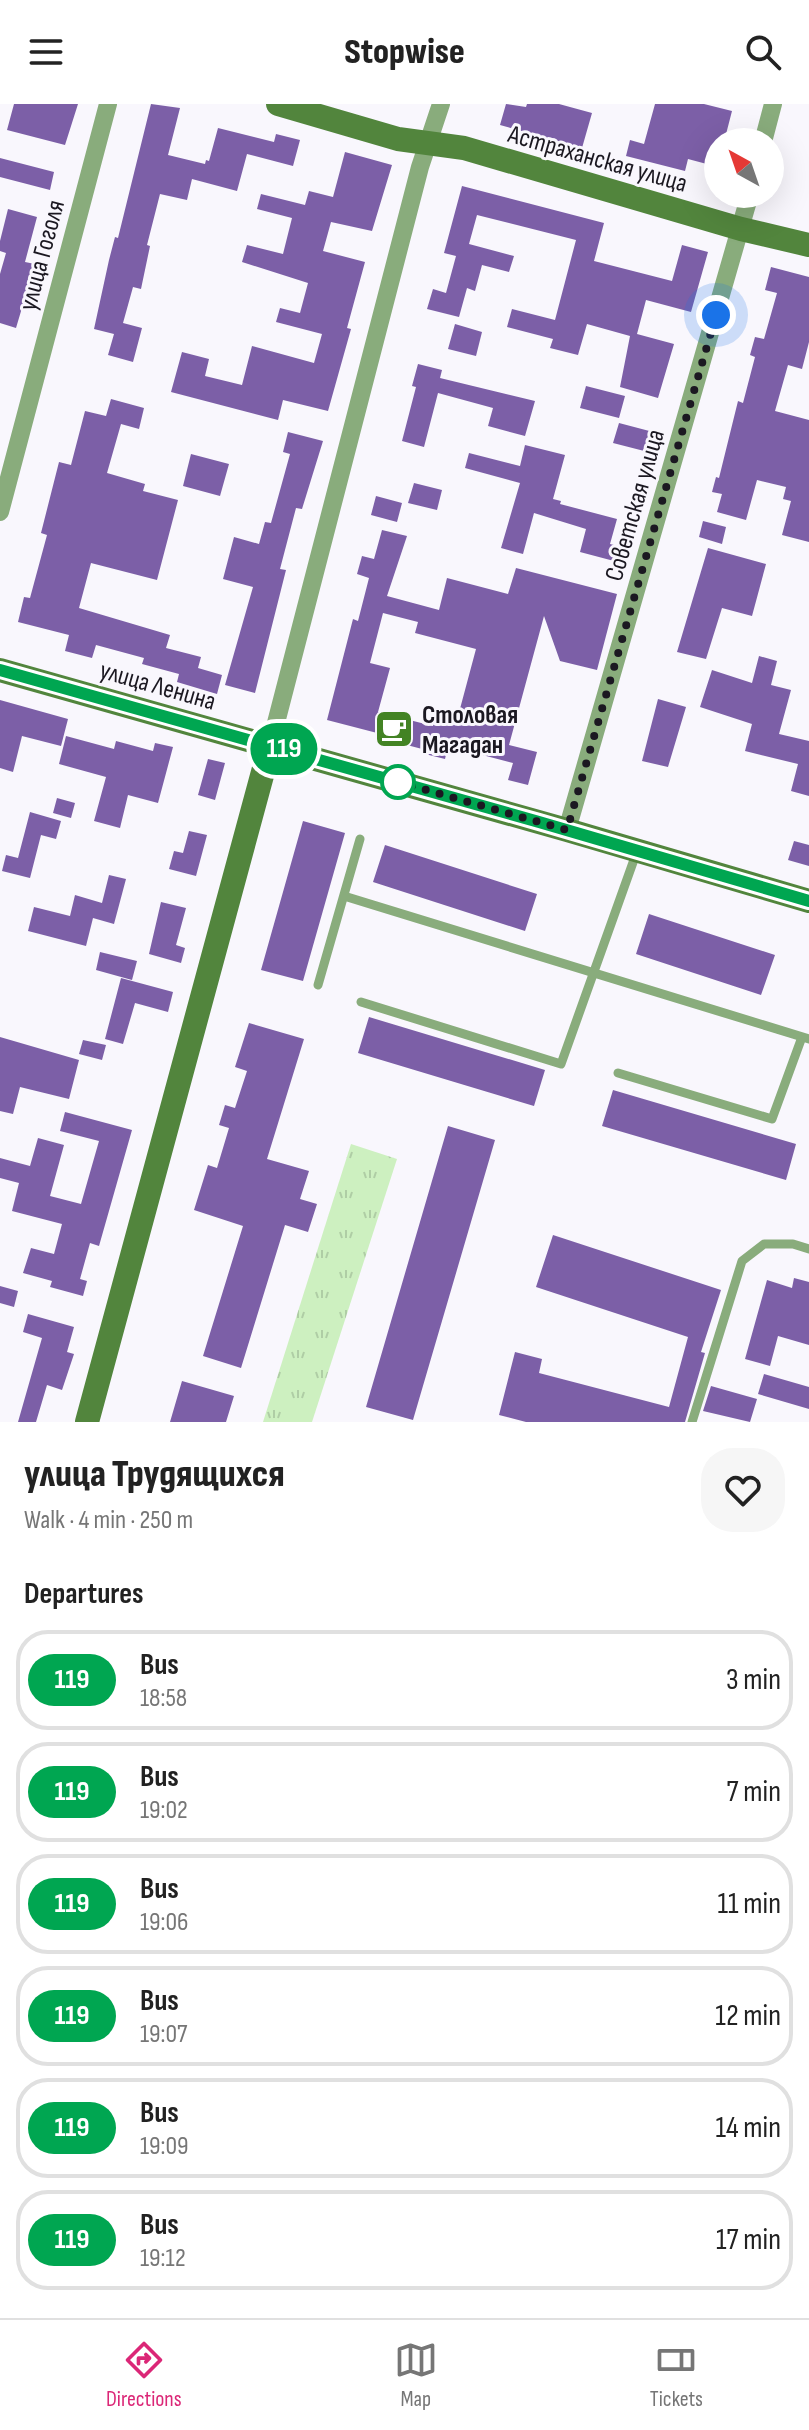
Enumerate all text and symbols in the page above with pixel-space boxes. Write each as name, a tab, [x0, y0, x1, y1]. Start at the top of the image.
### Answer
icon: menu	[24, 30, 68, 74]
icon: search	[741, 30, 785, 74]
text: Stopwise	[344, 31, 465, 74]
street label: Астраханская улица	[504, 119, 691, 200]
north arrow	[704, 128, 784, 208]
map controls	[704, 128, 784, 208]
street label: улица Гоголя	[13, 197, 72, 314]
your location	[696, 295, 736, 335]
street label: Советская улица	[599, 426, 672, 585]
street label: улица Ленина	[96, 655, 219, 718]
place label: Столовая Магадан	[422, 700, 518, 761]
cafe icon: Столовая Магадан	[373, 708, 415, 750]
line badge: 119	[238, 723, 330, 775]
text: 119	[266, 732, 302, 765]
unlabelled marker	[381, 765, 415, 799]
button: heart	[701, 1448, 785, 1532]
text: улица Трудящихся	[24, 1452, 285, 1497]
text: Walk · 4 min · 250 m	[24, 1505, 193, 1536]
text: Departures	[24, 1576, 144, 1612]
text: Bus	[140, 1647, 179, 1683]
text: 3 min	[726, 1662, 781, 1698]
text: 119	[54, 1663, 90, 1696]
text: 18:58	[140, 1683, 187, 1714]
text: Bus	[140, 1759, 179, 1795]
text: 7 min	[727, 1774, 781, 1810]
text: 119	[54, 1775, 90, 1808]
text: 19:02	[140, 1795, 188, 1826]
text: Bus	[140, 1871, 179, 1907]
text: 11 min	[718, 1886, 781, 1922]
text: 119	[54, 1887, 90, 1920]
text: 19:06	[140, 1907, 189, 1938]
text: Bus	[140, 1983, 179, 2019]
text: 12 min	[715, 1998, 781, 2034]
text: 119	[54, 1999, 90, 2032]
text: 19:07	[140, 2019, 187, 2050]
text: Bus	[140, 2095, 179, 2131]
text: 14 min	[716, 2110, 781, 2146]
text: 119	[54, 2111, 90, 2144]
text: 19:09	[140, 2131, 189, 2162]
text: Bus	[140, 2207, 179, 2243]
text: 17 min	[716, 2222, 781, 2258]
text: 119	[54, 2223, 90, 2256]
text: 19:12	[140, 2243, 186, 2274]
tab: Directions	[106, 2338, 182, 2413]
tab: Map	[394, 2338, 438, 2413]
tab: Tickets	[650, 2338, 703, 2413]

